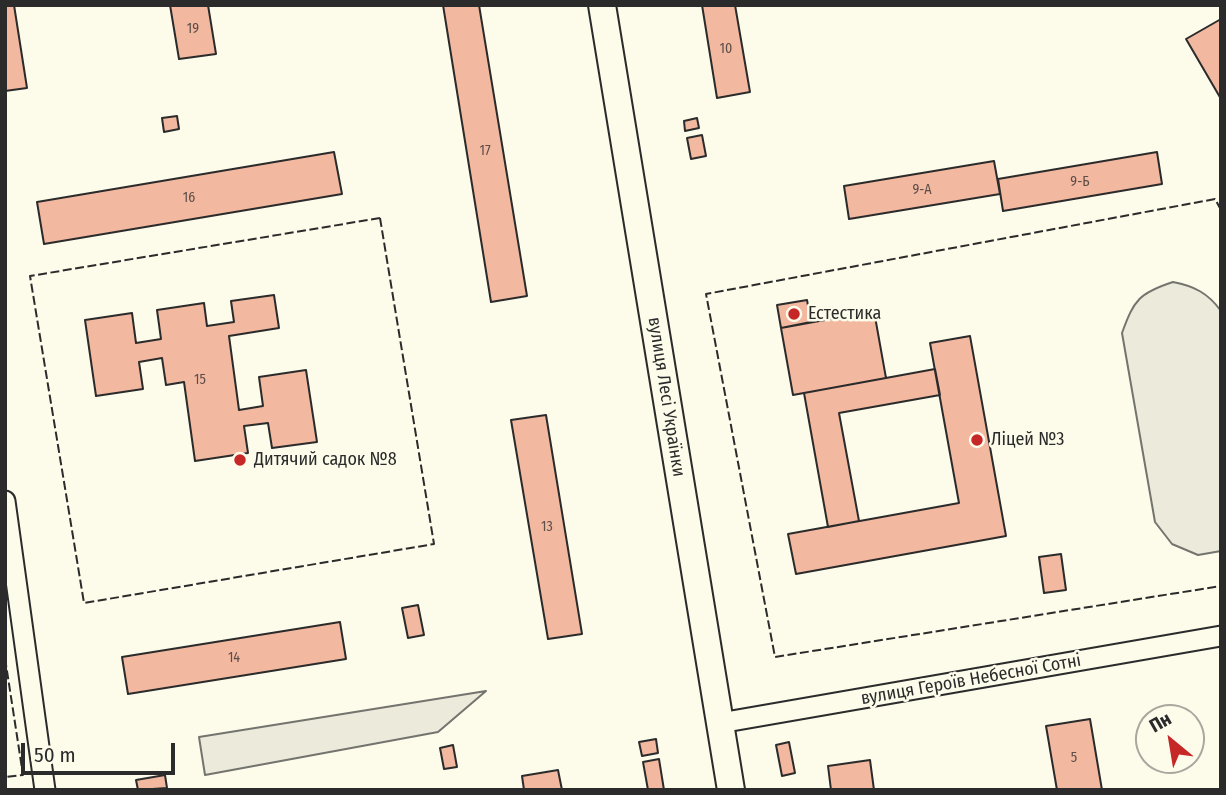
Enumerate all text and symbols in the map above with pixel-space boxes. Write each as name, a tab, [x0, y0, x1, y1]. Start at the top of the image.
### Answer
house number: 19	[187, 21, 199, 37]
house number: 10	[720, 41, 732, 57]
house number: 17	[479, 143, 491, 159]
house number: 9-Б	[1070, 174, 1090, 190]
house number: 9-А	[912, 182, 932, 198]
house number: 16	[183, 190, 195, 206]
place label: Естестика	[808, 303, 881, 325]
marker: Естестика	[786, 306, 802, 322]
street label: вулиця Лесі Українки	[643, 316, 689, 478]
house number: 15	[194, 372, 206, 388]
place label: Ліцей №3	[991, 429, 1064, 451]
marker: Ліцей №3	[969, 432, 985, 448]
place label: Дитячий садок №8	[254, 449, 397, 471]
marker: Дитячий садок №8	[232, 452, 248, 468]
house number: 13	[541, 519, 553, 535]
house number: 14	[228, 650, 240, 666]
street label: вулиця Героїв Небесної Сотні	[859, 650, 1083, 710]
north arrow	[1135, 704, 1205, 774]
text: Пн	[1145, 707, 1175, 737]
scale bar	[24, 728, 178, 772]
text: 50 m	[34, 742, 76, 768]
house number: 5	[1071, 750, 1077, 766]

